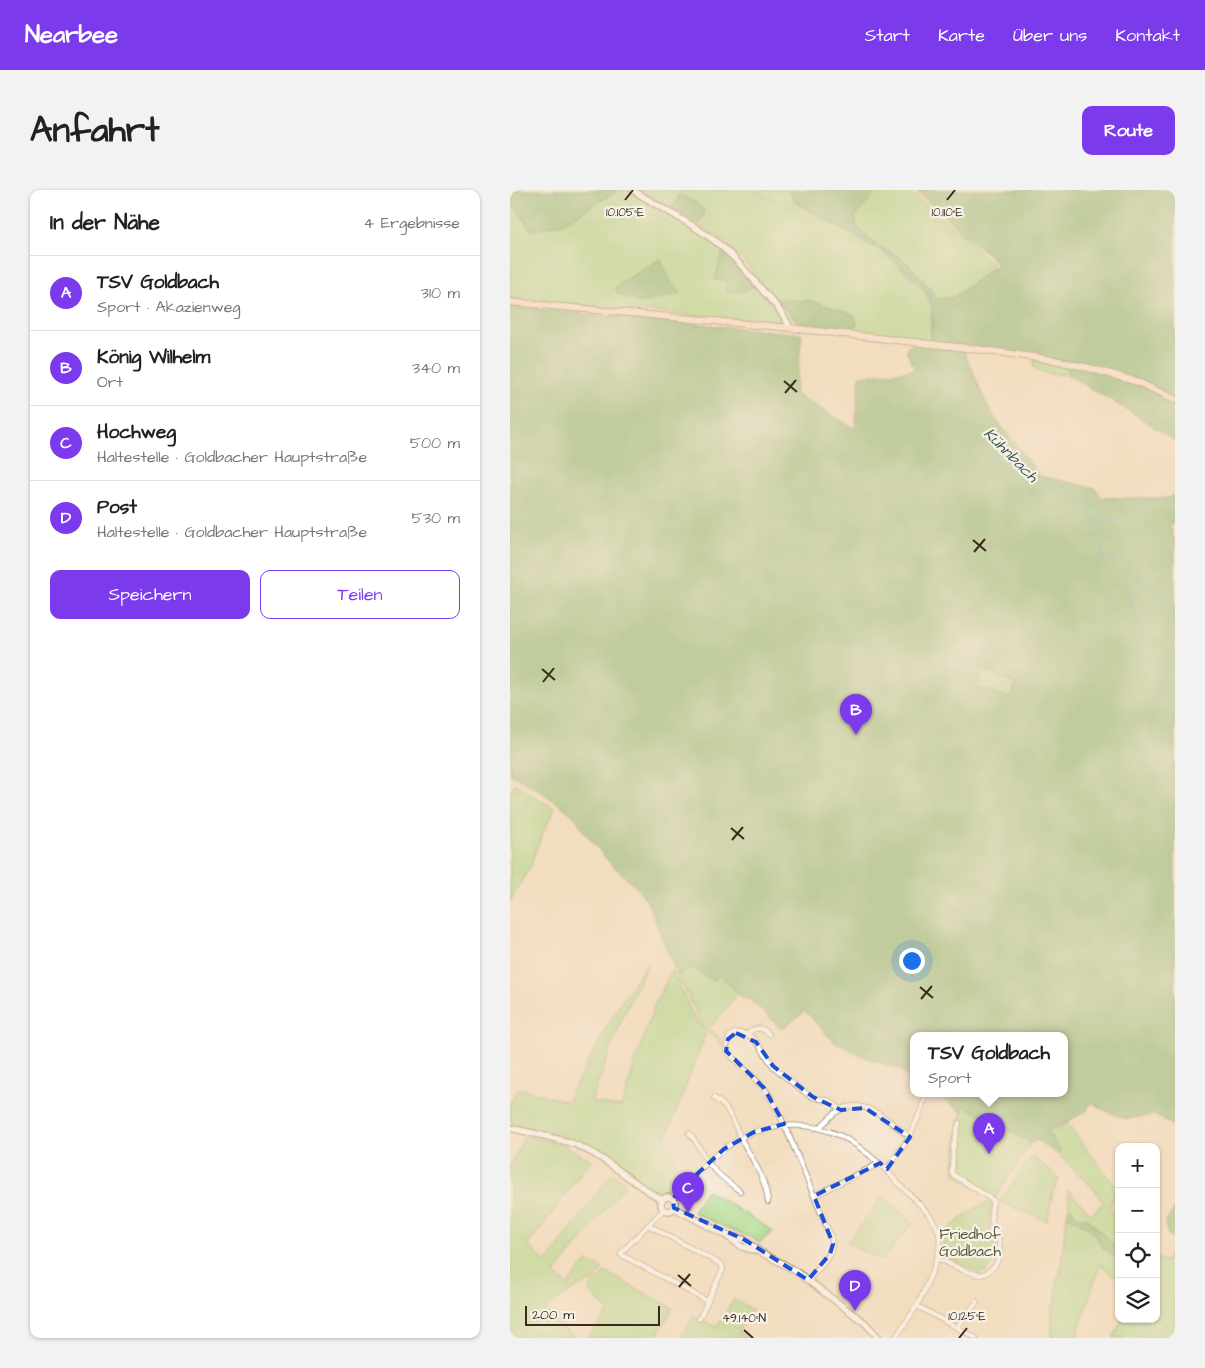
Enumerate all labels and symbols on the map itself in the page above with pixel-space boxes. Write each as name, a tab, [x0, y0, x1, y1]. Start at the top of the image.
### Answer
text: 10.105°E	[606, 204, 644, 221]
text: 10.110°E	[931, 204, 963, 221]
water label: Kühnbach	[979, 423, 1044, 488]
pin: B	[840, 694, 872, 735]
your location	[899, 948, 925, 974]
pin: A	[973, 1113, 1005, 1154]
pin: C	[672, 1172, 704, 1213]
park label: Friedhof Goldbach	[939, 1224, 1001, 1262]
pin: D	[839, 1270, 871, 1311]
scale bar	[525, 1303, 660, 1326]
text: 10.125°E	[948, 1308, 986, 1325]
text: 49.140°N	[722, 1310, 767, 1327]

